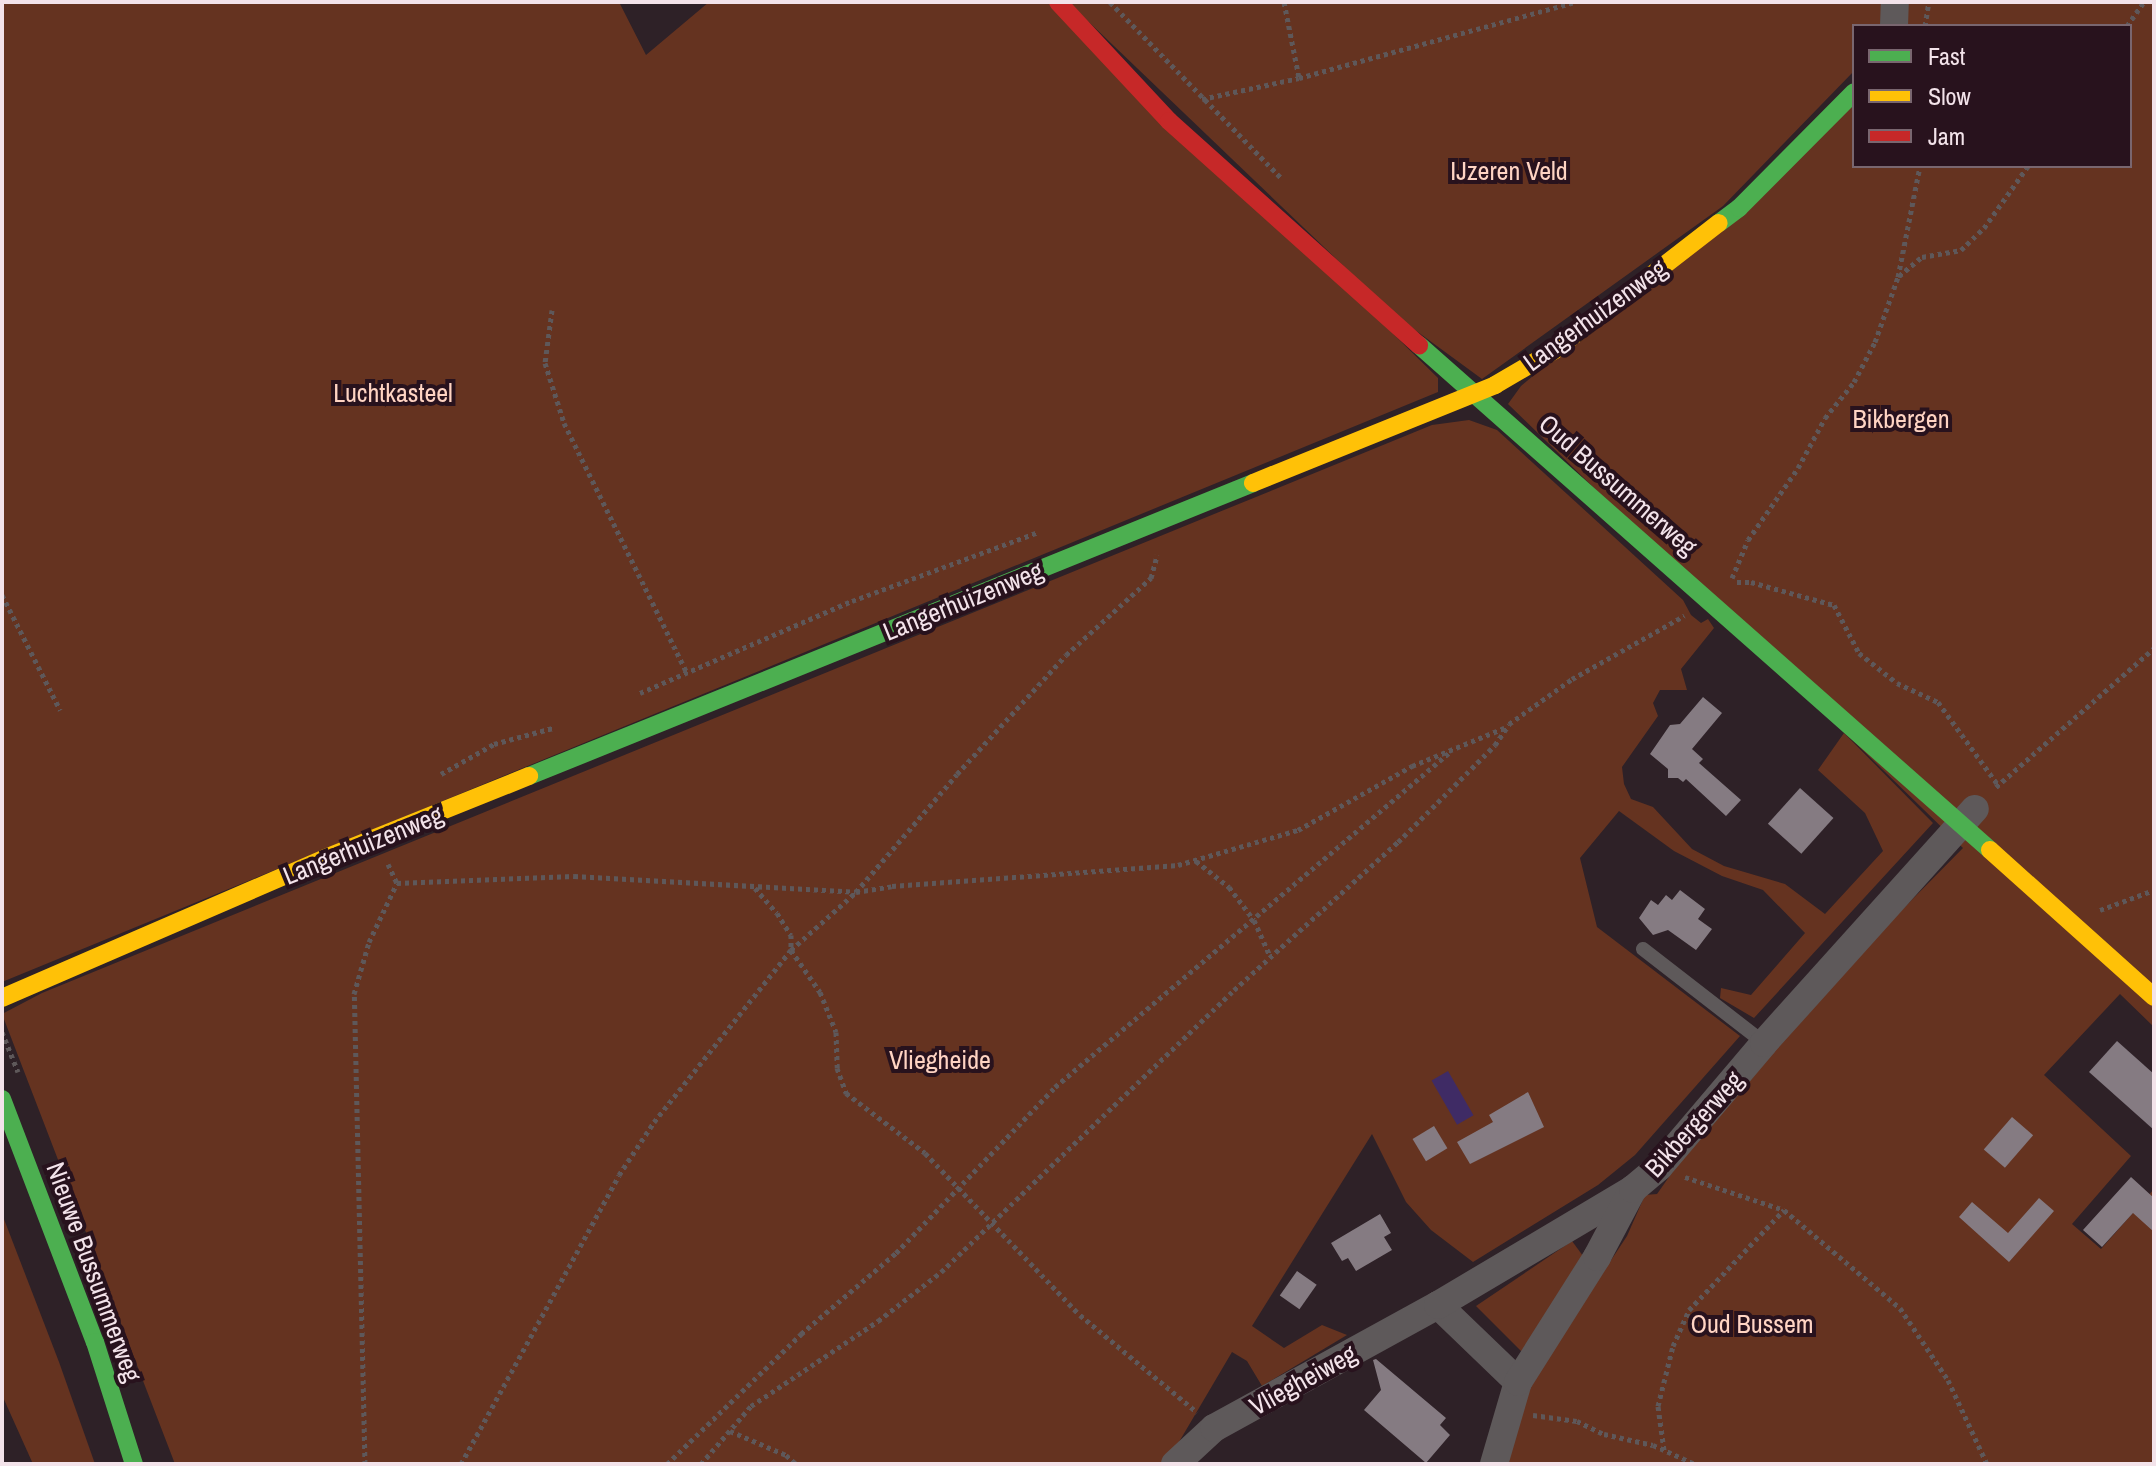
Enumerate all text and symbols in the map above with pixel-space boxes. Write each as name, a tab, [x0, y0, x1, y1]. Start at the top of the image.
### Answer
legend	[1852, 24, 2132, 168]
text: Fast	[1928, 40, 1965, 72]
text: Slow	[1928, 80, 1971, 112]
text: Jam	[1928, 120, 1965, 152]
park label: IJzeren Veld	[1450, 155, 1568, 187]
street label: Langerhuizenweg	[1517, 253, 1673, 377]
park label: Luchtkasteel	[333, 377, 453, 409]
park label: Bikbergen	[1852, 403, 1950, 435]
street label: Oud Bussummerweg	[1533, 408, 1703, 562]
street label: Langerhuizenweg	[879, 555, 1047, 647]
street label: Langerhuizenweg	[279, 799, 447, 891]
park label: Vliegheide	[889, 1044, 991, 1076]
street label: Bikbergerweg	[1638, 1065, 1750, 1183]
street label: Nieuwe Bussummerweg	[40, 1158, 148, 1386]
park label: Oud Bussem	[1690, 1308, 1814, 1340]
street label: Vliegheiweg	[1244, 1338, 1362, 1422]

